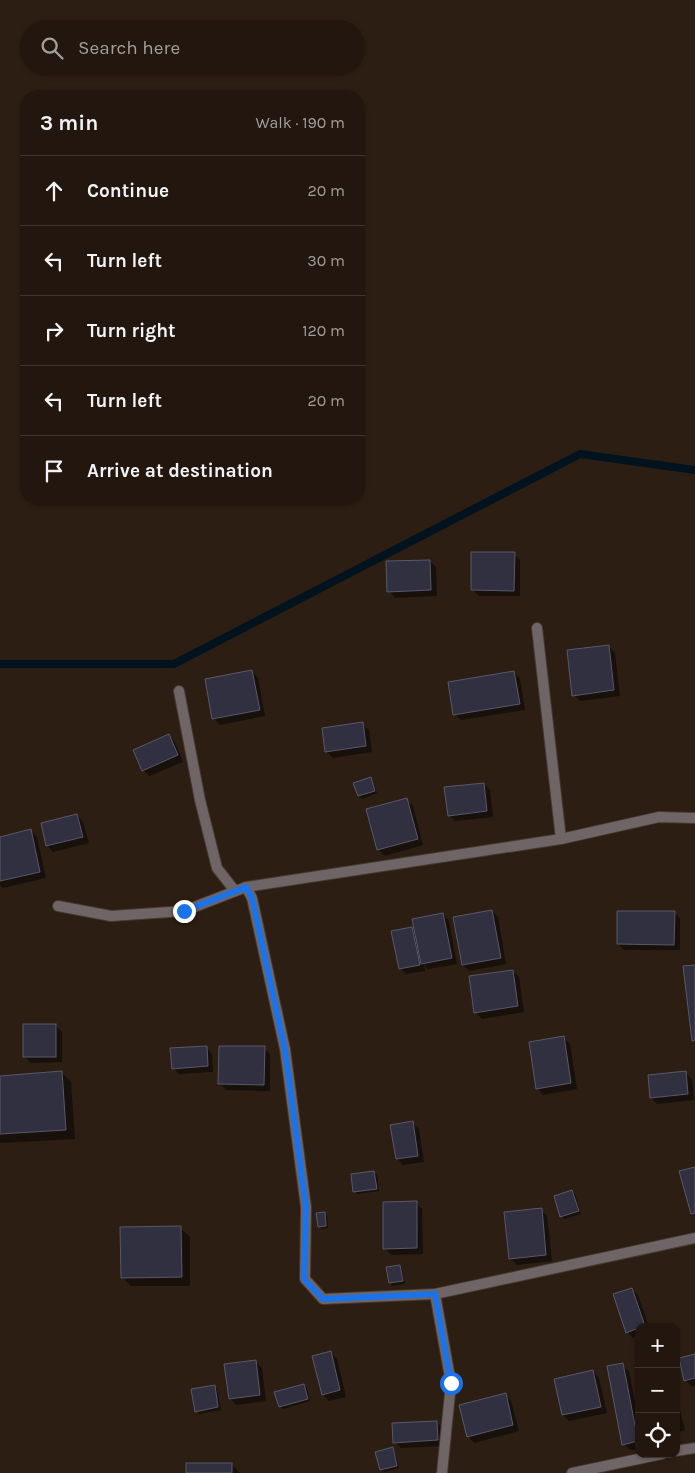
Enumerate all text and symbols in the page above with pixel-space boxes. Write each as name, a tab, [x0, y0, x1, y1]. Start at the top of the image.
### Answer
search box	[20, 20, 365, 75]
icon: search	[38, 34, 66, 62]
text: Search here	[78, 37, 180, 59]
text: 3 min	[40, 111, 98, 135]
text: Walk · 190 m	[256, 113, 345, 132]
icon: ahead	[40, 177, 68, 205]
text: Continue	[87, 180, 169, 202]
text: 20 m	[307, 181, 345, 200]
icon: left	[40, 247, 68, 275]
text: Turn left	[87, 250, 162, 272]
text: 30 m	[307, 251, 345, 270]
icon: right	[40, 317, 68, 345]
text: Turn right	[87, 320, 176, 342]
text: 120 m	[302, 321, 345, 340]
icon: left	[40, 387, 68, 415]
text: Turn left	[87, 390, 162, 412]
text: 20 m	[307, 391, 345, 410]
icon: arrive	[40, 457, 68, 485]
text: Arrive at destination	[87, 460, 273, 482]
route end	[173, 900, 196, 923]
map controls	[635, 1323, 680, 1458]
button: +	[635, 1323, 680, 1368]
button: −	[635, 1368, 680, 1413]
route start	[440, 1372, 463, 1395]
button: locate	[635, 1413, 680, 1458]

